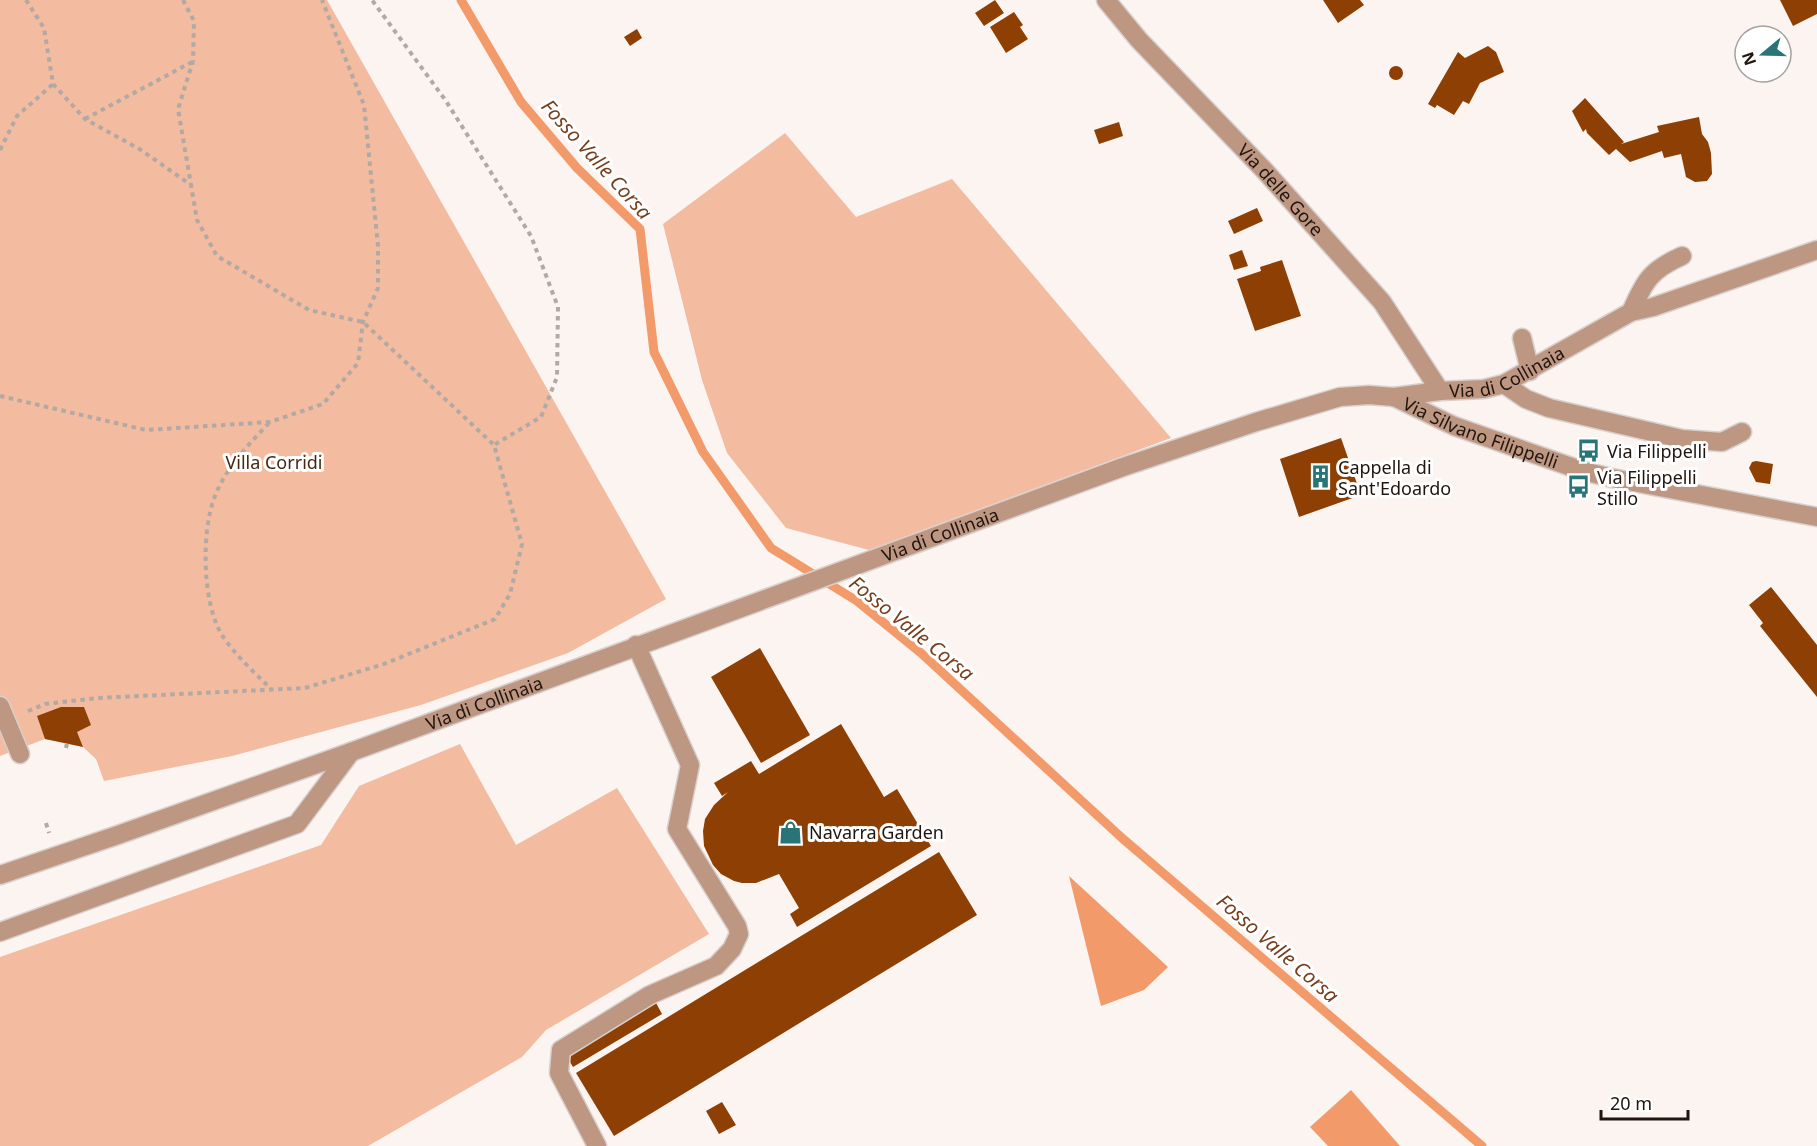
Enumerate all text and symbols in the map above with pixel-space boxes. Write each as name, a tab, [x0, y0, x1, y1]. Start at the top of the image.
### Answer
north arrow	[1733, 24, 1793, 84]
text: N	[1736, 49, 1761, 69]
water label: Fosso Valle Corsa	[536, 93, 658, 225]
street label: Via delle Gore	[1233, 138, 1329, 241]
street label: Via di Collinaia	[1449, 340, 1569, 403]
street label: Via Silvano Filippelli	[1399, 391, 1562, 474]
bus stop icon: Via Filippelli	[1576, 438, 1602, 464]
place label: Via Filippelli	[1607, 439, 1707, 463]
park label: Villa Corridi	[225, 450, 323, 474]
place label: Cappella di Sant'Edoardo	[1338, 455, 1451, 500]
building icon: Cappella di Sant'Edoardo	[1307, 464, 1333, 490]
place label: Via Filippelli Stillo	[1597, 465, 1697, 510]
bus stop icon: Via Filippelli Stillo	[1566, 474, 1592, 500]
street label: Via di Collinaia	[878, 502, 1002, 567]
water label: Fosso Valle Corsa	[844, 569, 980, 687]
street label: Via di Collinaia	[422, 670, 546, 735]
shop icon: Navarra Garden	[778, 819, 804, 845]
place label: Navarra Garden	[809, 820, 944, 844]
water label: Fosso Valle Corsa	[1211, 888, 1345, 1008]
scale bar	[1601, 1083, 1688, 1121]
text: 20 m	[1610, 1091, 1652, 1115]

